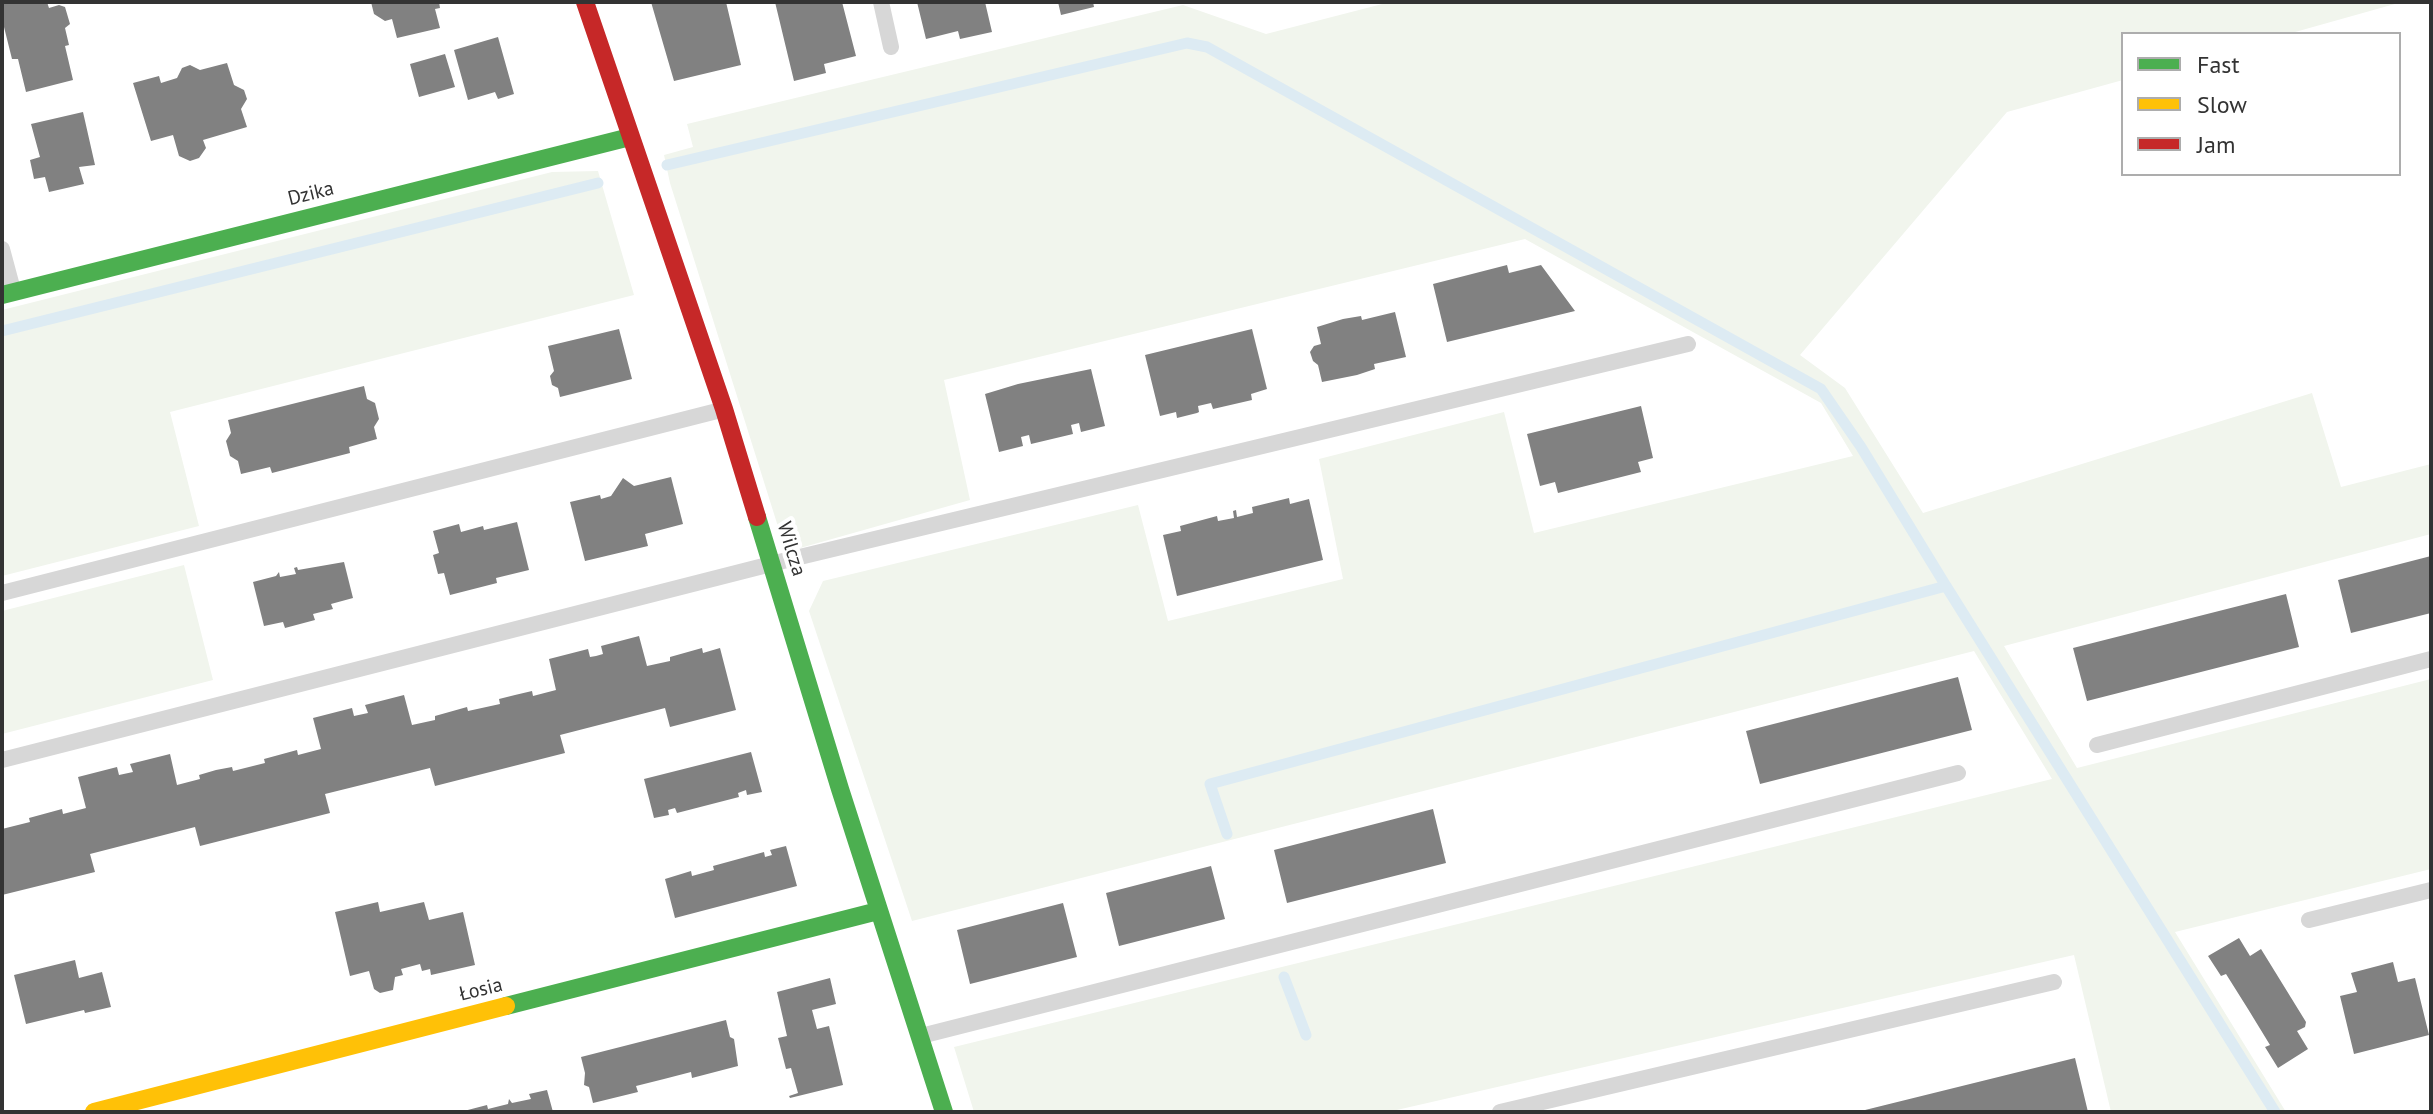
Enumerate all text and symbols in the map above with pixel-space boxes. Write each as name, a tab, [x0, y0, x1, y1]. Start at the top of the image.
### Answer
legend	[2121, 32, 2401, 176]
text: Fast	[2197, 49, 2240, 80]
text: Slow	[2197, 89, 2247, 120]
text: Jam	[2197, 129, 2235, 160]
street label: Dzika	[286, 177, 336, 211]
street label: Wilcza	[771, 519, 811, 579]
street label: Łosia	[457, 973, 505, 1007]

